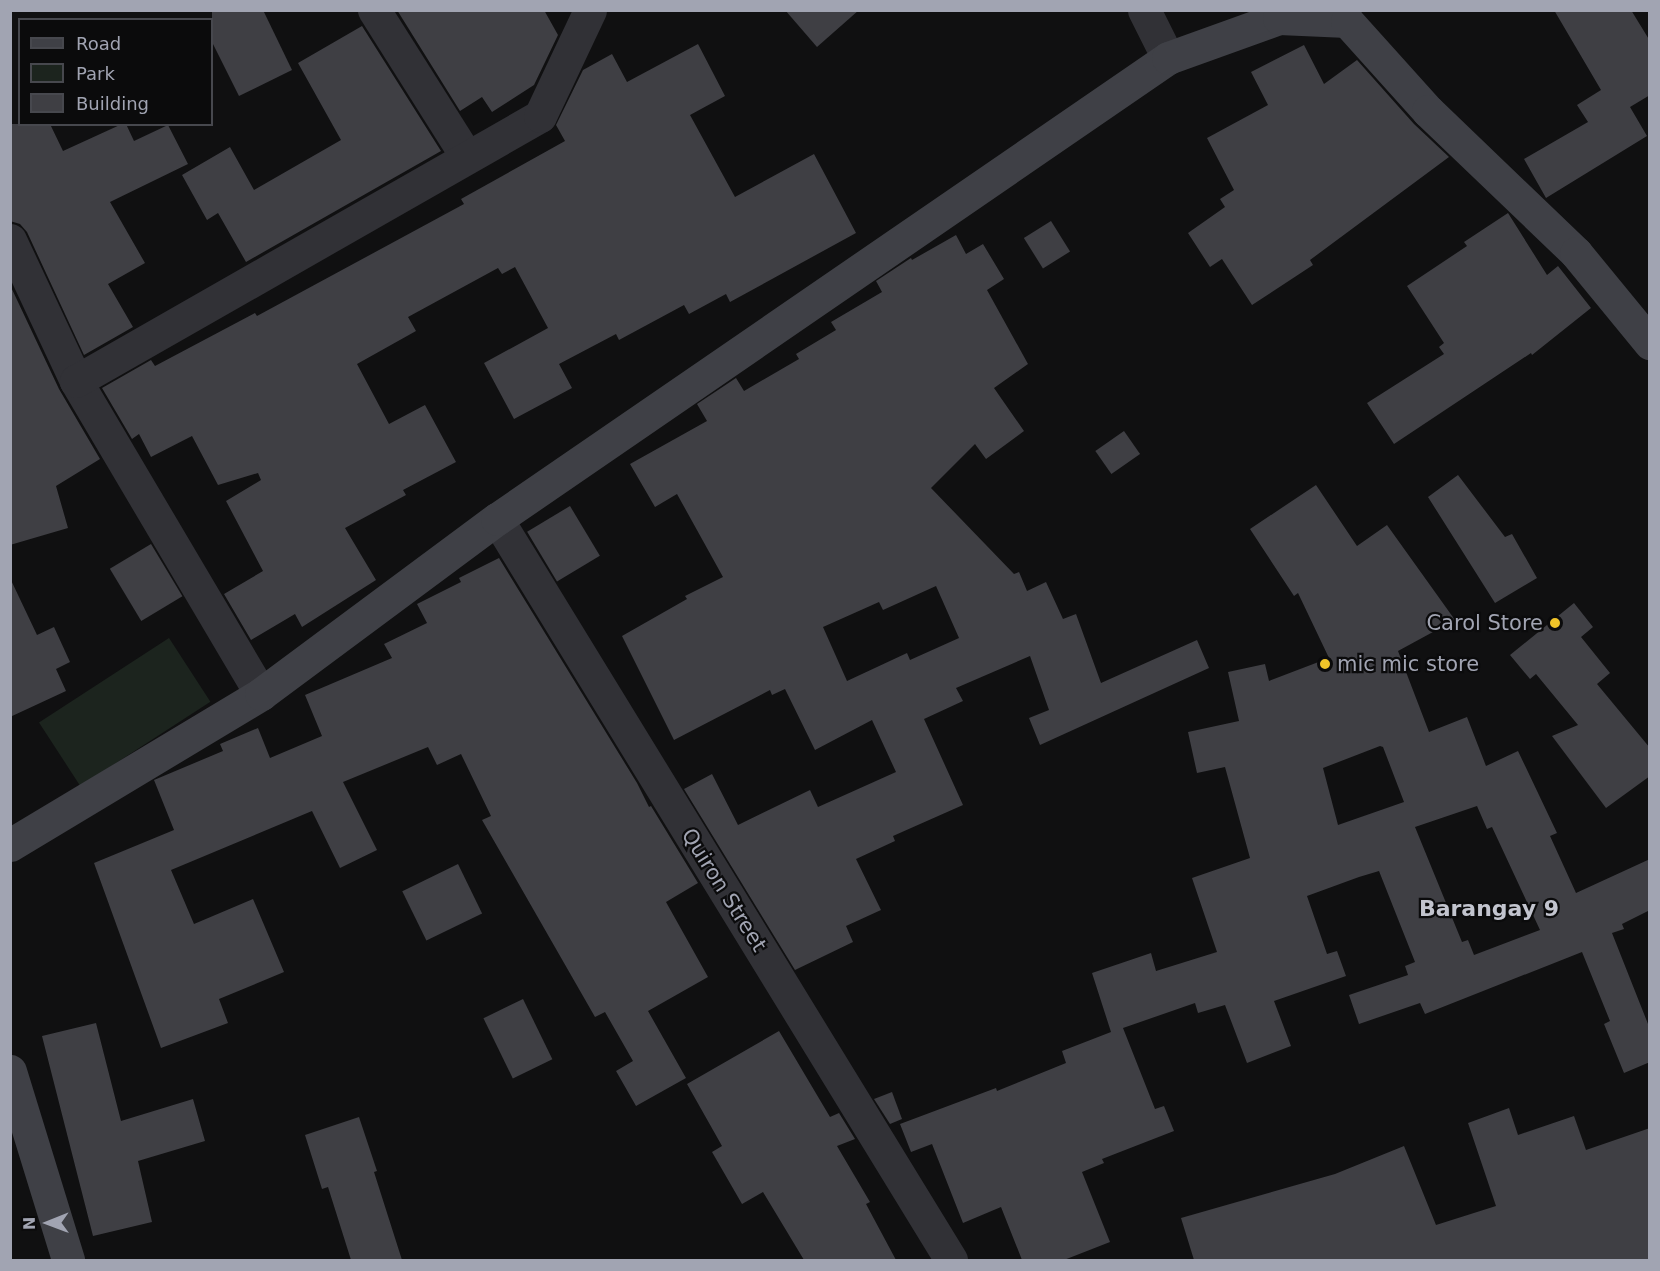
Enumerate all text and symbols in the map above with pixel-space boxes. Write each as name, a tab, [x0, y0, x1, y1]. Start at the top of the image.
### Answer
legend	[18, 18, 213, 126]
text: Road	[76, 33, 121, 54]
text: Park	[76, 63, 115, 84]
text: Building	[76, 93, 149, 114]
place label: Carol Store	[1426, 610, 1543, 636]
marker: Carol Store	[1548, 616, 1562, 630]
place label: mic mic store	[1337, 651, 1479, 677]
marker: mic mic store	[1318, 657, 1332, 671]
street label: Quiron Street	[676, 824, 772, 956]
district label: Barangay 9	[1419, 896, 1559, 922]
north arrow	[18, 1193, 78, 1253]
text: N	[20, 1216, 39, 1230]

